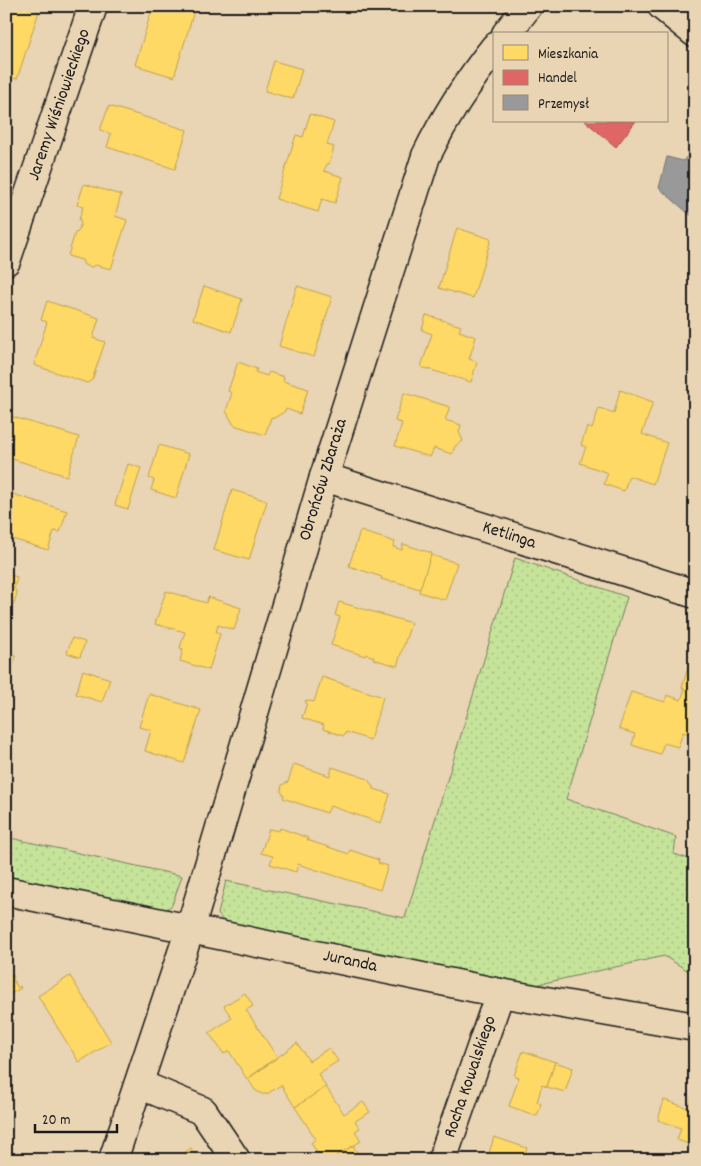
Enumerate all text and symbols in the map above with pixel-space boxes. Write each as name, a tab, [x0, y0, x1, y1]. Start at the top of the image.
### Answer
street label: Jaremy Wiśniowieckiego	[22, 26, 98, 184]
legend	[493, 32, 668, 122]
text: Mieszkania	[538, 44, 599, 66]
text: Handel	[538, 68, 577, 90]
text: Przemysł	[538, 94, 589, 116]
street label: Obrońców Zbaraża	[294, 415, 355, 544]
street label: Ketlinga	[479, 516, 540, 557]
street label: Juranda	[321, 944, 380, 980]
street label: Rocha Kowalskiego	[438, 1013, 504, 1141]
scale bar	[35, 1101, 118, 1133]
text: 20 m	[42, 1110, 70, 1132]

